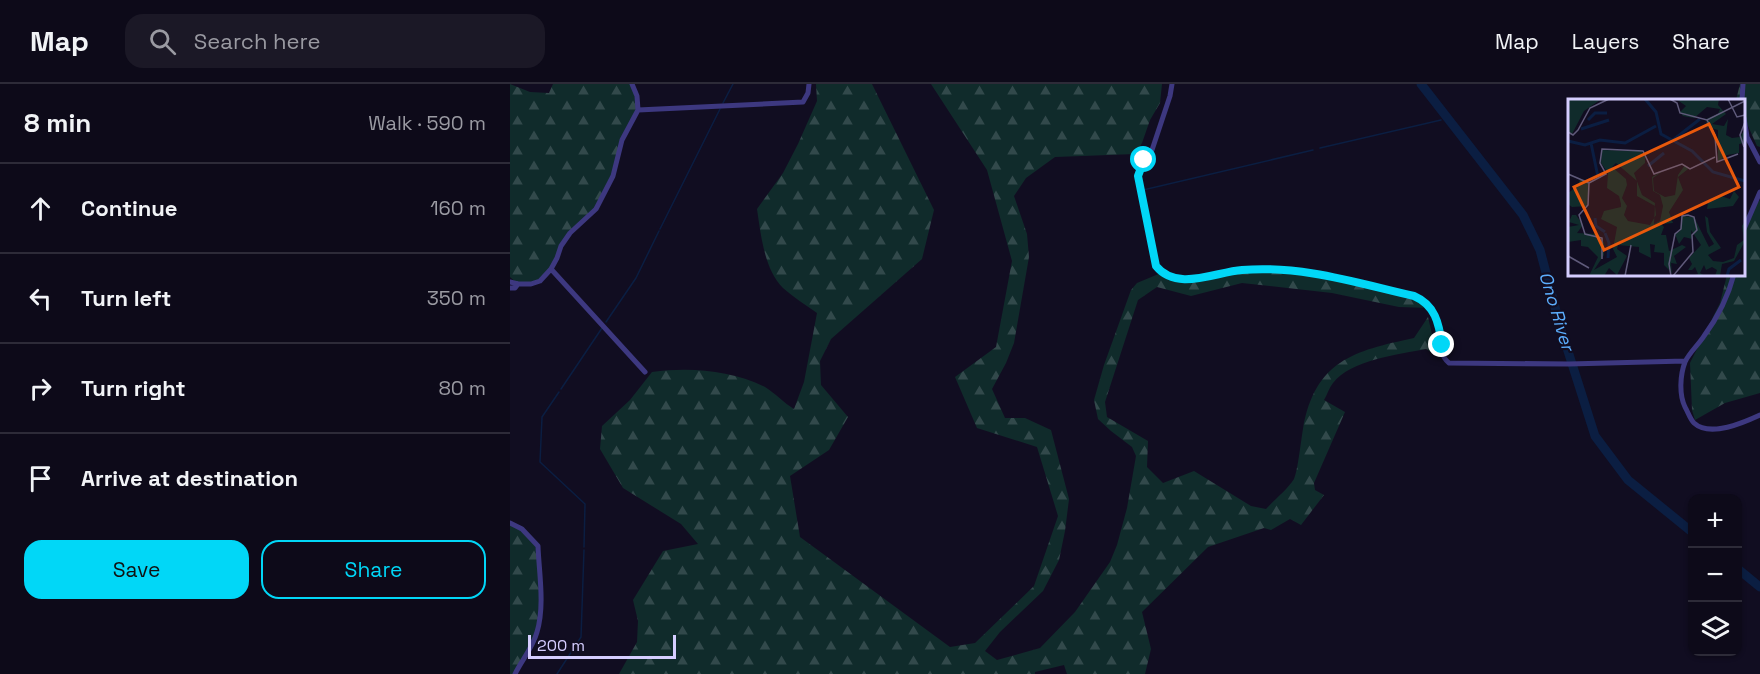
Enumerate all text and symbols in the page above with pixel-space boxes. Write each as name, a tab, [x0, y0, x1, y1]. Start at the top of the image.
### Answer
search box	[125, 14, 545, 68]
text: Map	[30, 23, 89, 59]
icon: search	[146, 25, 179, 58]
text: Search here	[194, 27, 321, 55]
text: Map	[1495, 28, 1539, 55]
text: Layers	[1572, 28, 1639, 55]
text: Share	[1672, 28, 1730, 55]
inset map	[1568, 99, 1745, 276]
text: 8 min	[24, 106, 91, 140]
text: Walk · 590 m	[368, 110, 486, 136]
route start	[1130, 146, 1156, 172]
icon: ahead	[24, 192, 57, 225]
text: Continue	[81, 194, 177, 222]
text: 160 m	[430, 195, 486, 221]
water label: Ono River	[1534, 269, 1581, 355]
icon: left	[24, 282, 57, 315]
text: Turn left	[81, 284, 171, 312]
text: 350 m	[427, 285, 486, 311]
route end	[1428, 331, 1454, 357]
icon: right	[24, 372, 57, 405]
text: Turn right	[81, 374, 186, 402]
text: 80 m	[438, 375, 486, 401]
icon: arrive	[24, 462, 57, 495]
text: Arrive at destination	[81, 464, 298, 492]
map controls	[1688, 494, 1742, 656]
button: +	[1688, 494, 1742, 548]
button: Save	[24, 540, 249, 599]
button: Share	[261, 540, 486, 599]
button: −	[1688, 548, 1742, 602]
button: layers	[1688, 602, 1742, 656]
scale bar	[528, 632, 676, 660]
text: 200 m	[537, 635, 585, 656]

